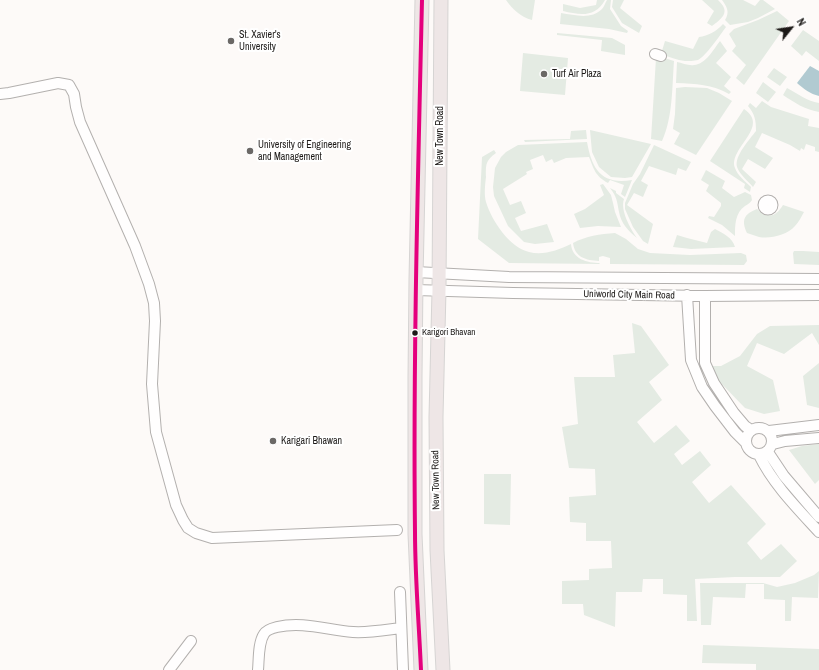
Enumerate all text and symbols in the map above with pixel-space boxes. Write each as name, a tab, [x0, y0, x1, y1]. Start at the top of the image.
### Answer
north arrow	[771, 8, 811, 48]
text: N	[794, 16, 809, 28]
place label: St. Xavier's University	[239, 29, 281, 52]
marker: St. Xavier's University	[226, 36, 236, 46]
place label: Turf Air Plaza	[552, 68, 601, 80]
marker: Turf Air Plaza	[539, 69, 549, 79]
street label: New Town Road	[434, 106, 446, 166]
place label: University of Engineering and Management	[258, 139, 351, 162]
marker: University of Engineering and Management	[245, 146, 255, 156]
street label: Uniworld City Main Road	[583, 288, 675, 302]
marker: Karigori Bhavan	[410, 328, 420, 338]
place label: Karigori Bhavan	[422, 328, 475, 338]
place label: Karigari Bhawan	[281, 435, 342, 447]
marker: Karigari Bhawan	[268, 436, 278, 446]
street label: New Town Road	[429, 450, 443, 510]

